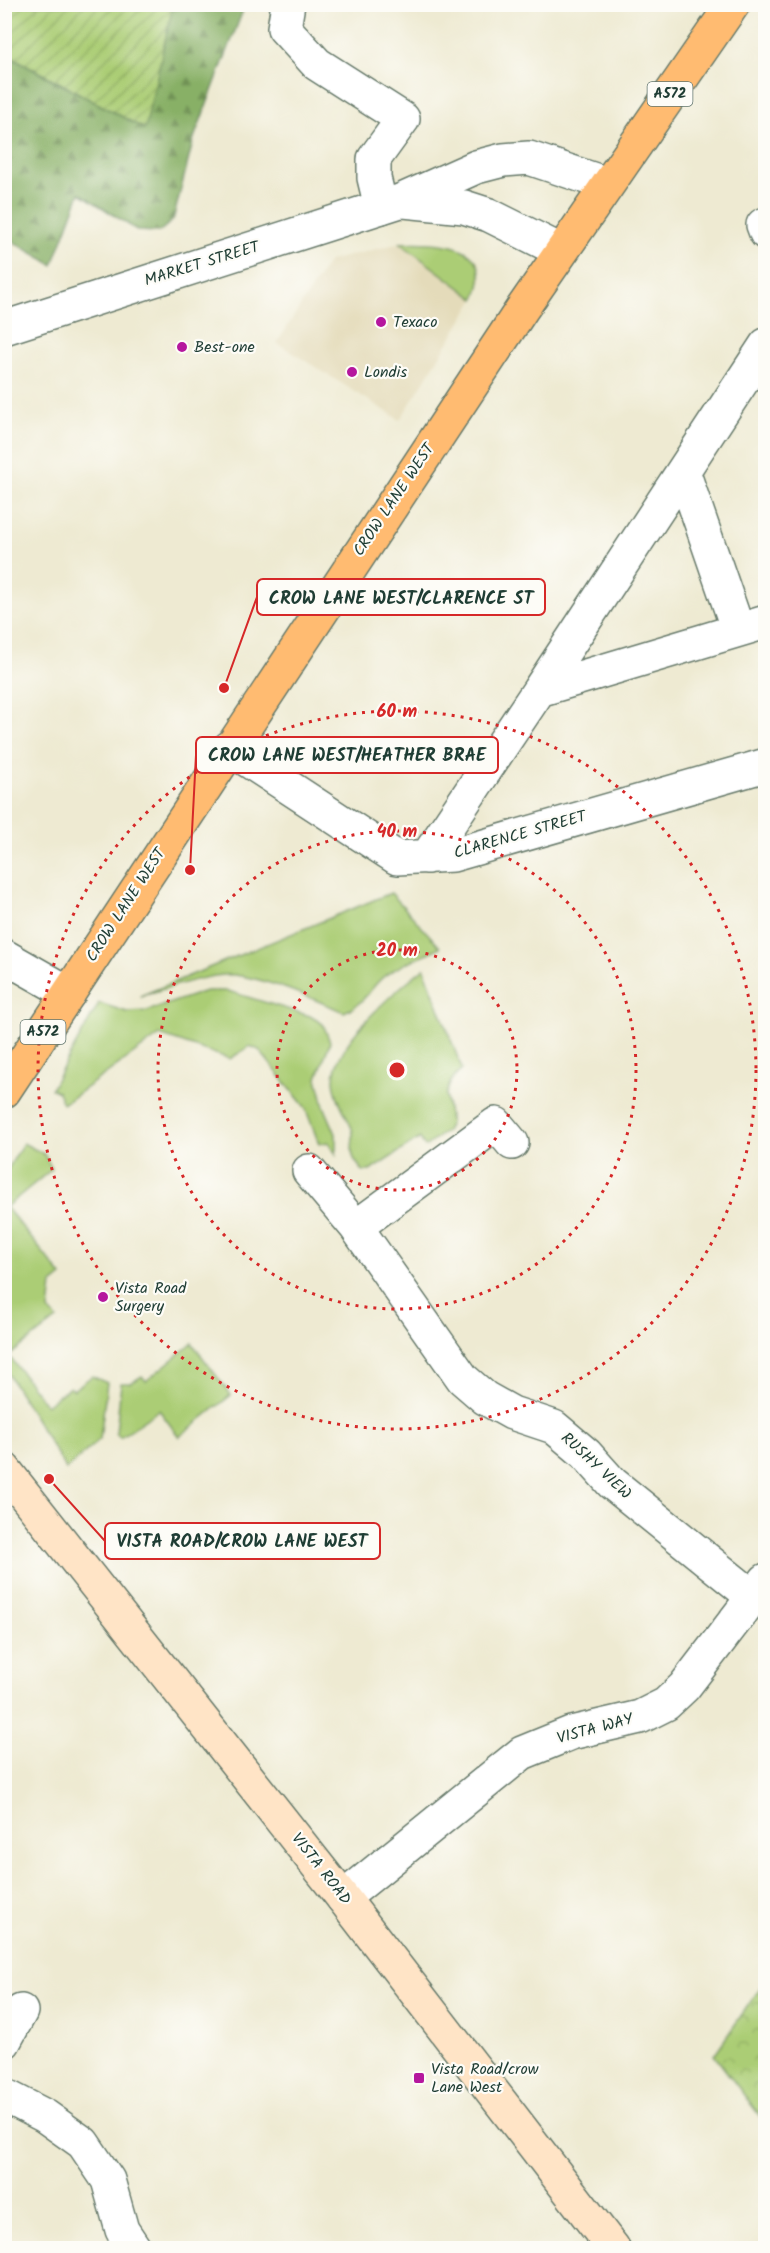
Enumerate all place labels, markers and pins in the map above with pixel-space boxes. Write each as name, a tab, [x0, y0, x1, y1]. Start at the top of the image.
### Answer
place label: Texaco	[393, 310, 437, 335]
marker: Texaco	[374, 315, 388, 329]
place label: Best-one	[194, 335, 255, 360]
marker: Best-one	[175, 340, 189, 354]
place label: Londis	[364, 360, 407, 385]
marker: Londis	[345, 365, 359, 379]
callout: CROW LANE WEST/CLARENCE ST	[257, 579, 545, 615]
callout: CROW LANE WEST/HEATHER BRAE	[196, 737, 498, 773]
centre of rings	[387, 1060, 407, 1080]
place label: Vista Road Surgery	[115, 1276, 187, 1319]
marker: Vista Road Surgery	[96, 1290, 110, 1304]
callout: VISTA ROAD/CROW LANE WEST	[105, 1523, 380, 1559]
place label: Vista Road/crow Lane West	[431, 2057, 539, 2100]
marker: Vista Road/crow Lane West	[412, 2071, 426, 2085]

